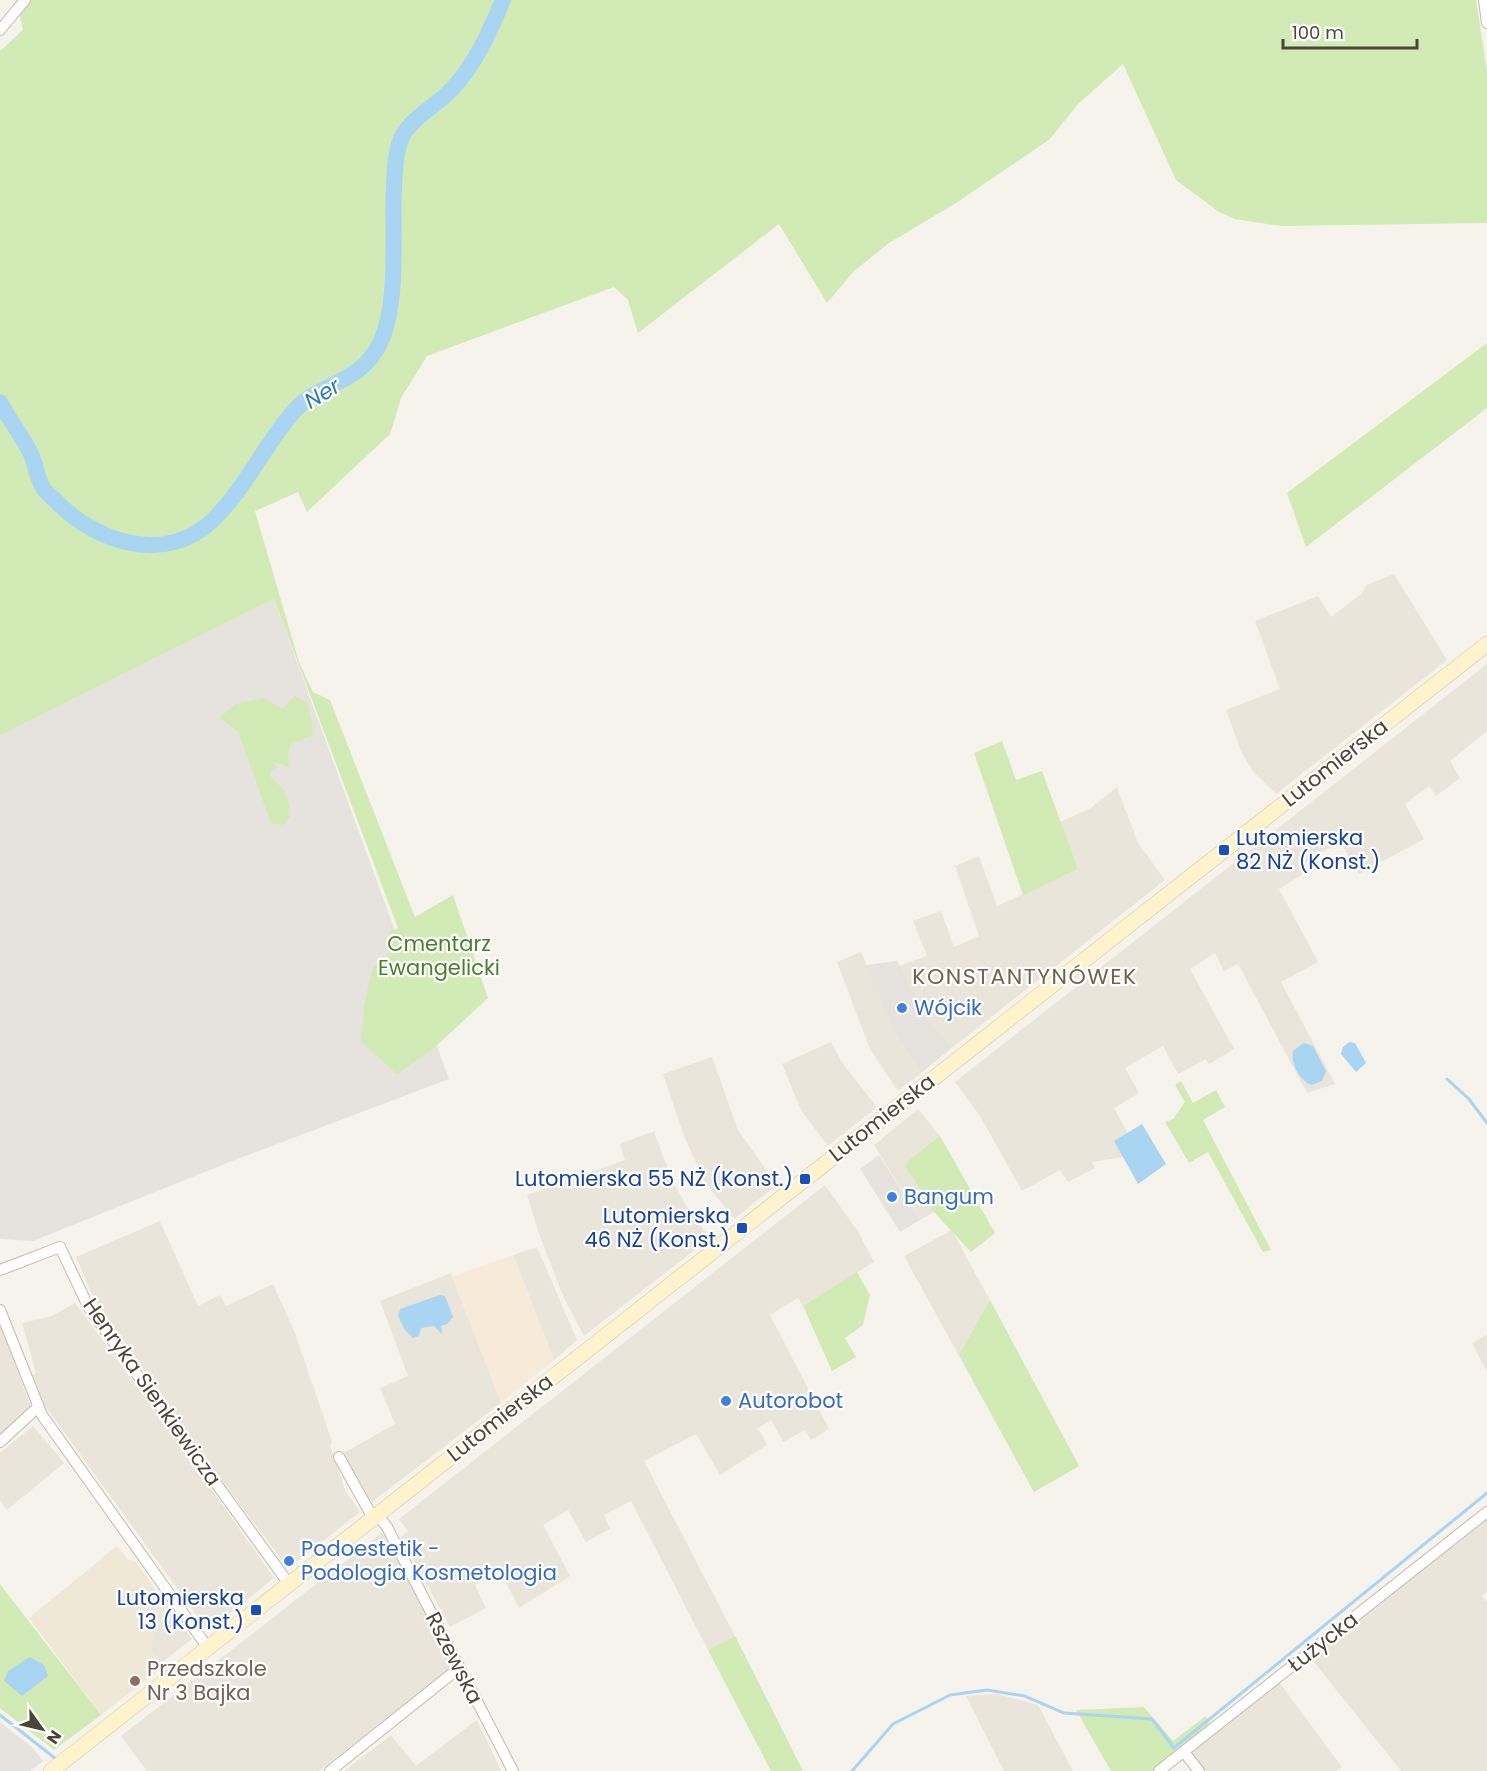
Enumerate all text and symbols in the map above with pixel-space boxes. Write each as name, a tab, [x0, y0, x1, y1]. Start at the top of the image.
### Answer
scale bar	[1283, 12, 1416, 50]
text: 100 m	[1292, 20, 1344, 45]
water label: Ner	[298, 370, 347, 416]
street label: Lutomierska	[1276, 712, 1394, 813]
place label: Lutomierska 82 NŻ (Konst.)	[1236, 823, 1380, 876]
marker: Lutomierska 82 NŻ (Konst.)	[1217, 843, 1231, 857]
park label: Cmentarz Ewangelicki	[378, 929, 500, 982]
district label: KONSTANTYNÓWEK	[912, 961, 1138, 992]
place label: Wójcik	[914, 993, 982, 1022]
marker: Wójcik	[895, 1001, 909, 1015]
street label: Lutomierska	[823, 1067, 941, 1168]
place label: Lutomierska 55 NŻ (Konst.)	[515, 1164, 793, 1193]
marker: Lutomierska 55 NŻ (Konst.)	[798, 1172, 812, 1186]
place label: Bangum	[904, 1182, 994, 1211]
marker: Bangum	[885, 1190, 899, 1204]
place label: Lutomierska 46 NŻ (Konst.)	[585, 1201, 730, 1254]
marker: Lutomierska 46 NŻ (Konst.)	[735, 1221, 749, 1235]
street label: Henryka Sienkiewicza	[77, 1292, 228, 1491]
street label: Lutomierska	[441, 1367, 559, 1468]
place label: Autorobot	[738, 1386, 843, 1415]
marker: Autorobot	[719, 1394, 733, 1408]
place label: Podoestetik - Podologia Kosmetologia	[301, 1534, 557, 1587]
marker: Podoestetik - Podologia Kosmetologia	[282, 1554, 296, 1568]
place label: Lutomierska 13 (Konst.)	[117, 1583, 244, 1636]
marker: Lutomierska 13 (Konst.)	[249, 1603, 263, 1617]
street label: Łużycka	[1282, 1605, 1364, 1678]
street label: Rszewska	[419, 1607, 490, 1709]
place label: Przedszkole Nr 3 Bajka	[147, 1654, 267, 1707]
marker: Przedszkole Nr 3 Bajka	[128, 1674, 142, 1688]
north arrow	[12, 1699, 72, 1759]
text: N	[41, 1726, 67, 1749]

